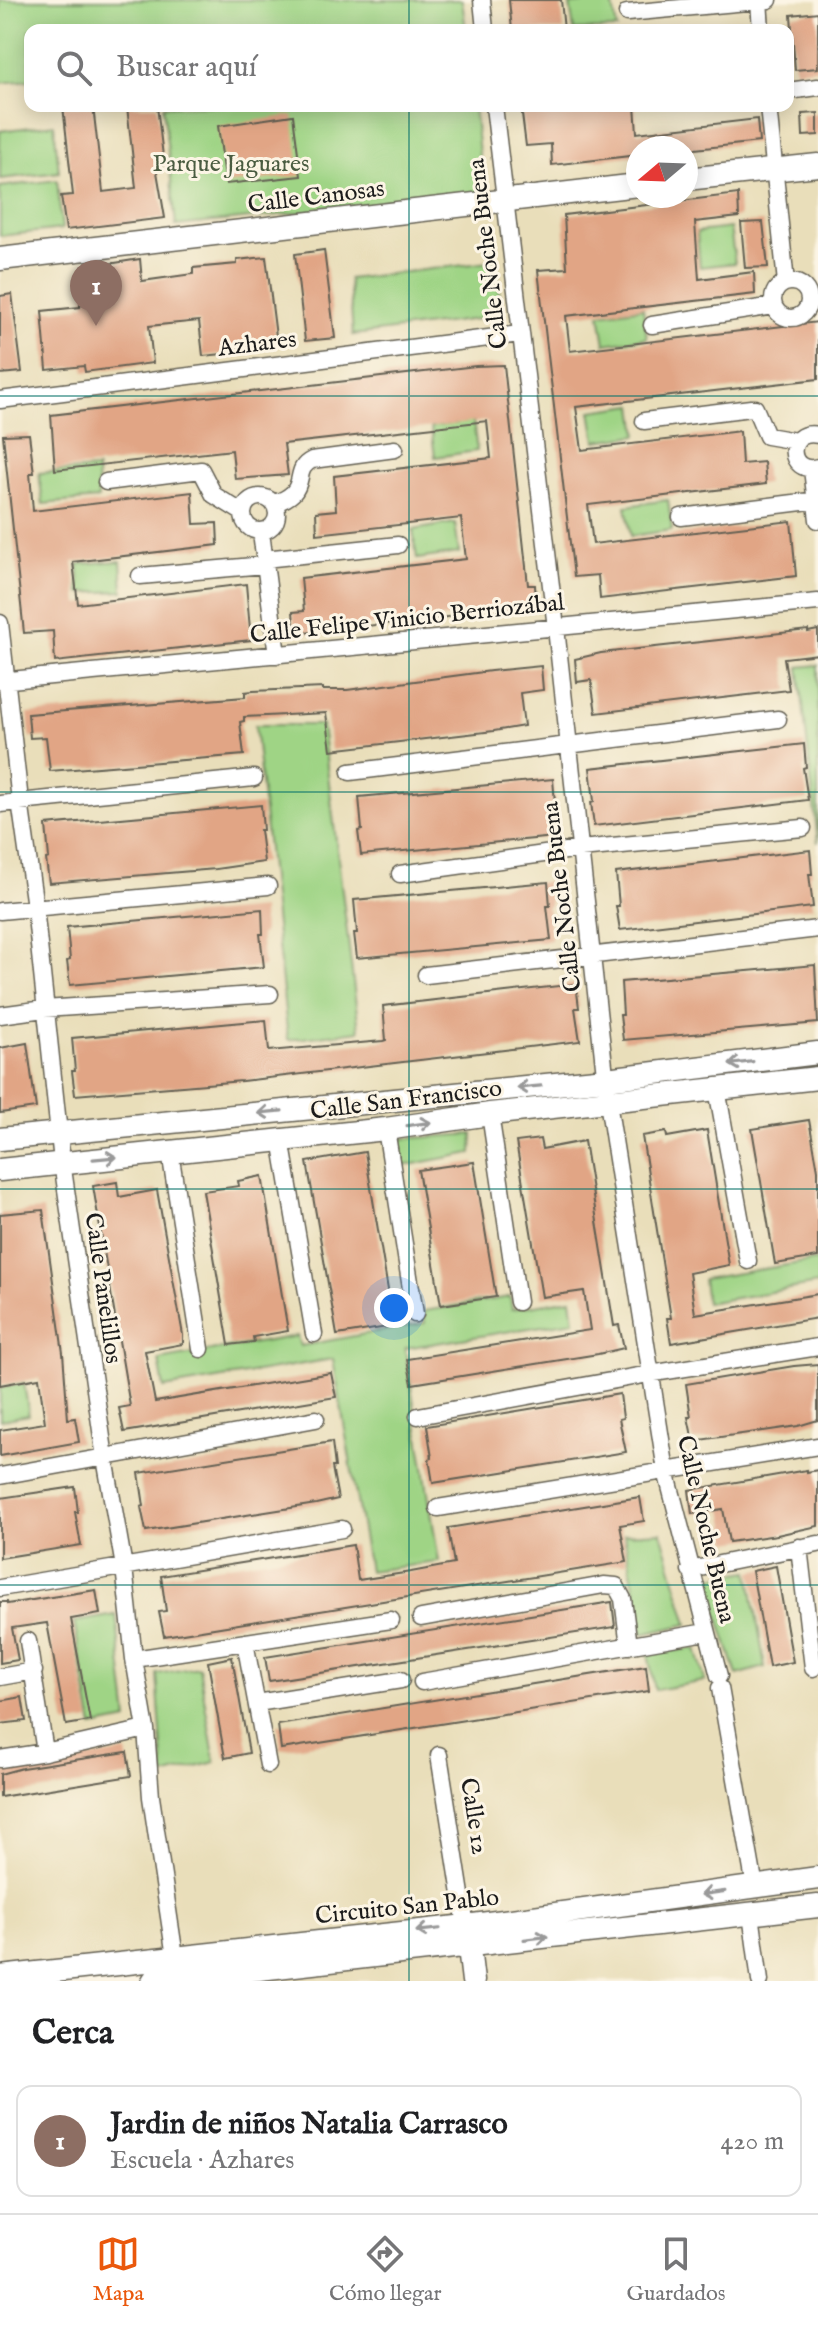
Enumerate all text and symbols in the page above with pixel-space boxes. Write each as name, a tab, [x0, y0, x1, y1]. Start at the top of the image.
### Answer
search box	[24, 24, 794, 112]
icon: search	[52, 46, 96, 90]
text: Buscar aquí	[116, 49, 257, 87]
north arrow	[626, 136, 698, 208]
park label: Parque Jaguares	[152, 149, 310, 180]
street label: Calle Noche Buena	[461, 156, 516, 351]
street label: Calle Canosas	[246, 174, 386, 221]
pin: 1	[70, 260, 122, 326]
street label: Azhares	[215, 324, 298, 365]
street label: Calle Felipe Vinicio Berriozábal	[248, 588, 566, 651]
street label: Calle Noche Buena	[535, 799, 590, 994]
one-way arrow	[728, 1055, 754, 1070]
street label: Calle San Francisco	[309, 1073, 504, 1128]
one-way arrow	[516, 1080, 542, 1095]
one-way arrow	[257, 1104, 284, 1119]
one-way arrow	[406, 1116, 432, 1131]
one-way arrow	[91, 1151, 118, 1166]
street label: Calle Panelillos	[77, 1211, 128, 1366]
your location	[374, 1288, 414, 1328]
street label: Calle Noche Buena	[669, 1433, 742, 1627]
street label: Calle 12	[452, 1776, 495, 1857]
street label: Circuito San Pablo	[314, 1882, 501, 1933]
one-way arrow	[701, 1886, 726, 1901]
one-way arrow	[415, 1923, 441, 1938]
one-way arrow	[522, 1931, 549, 1946]
text: Cerca	[32, 2012, 114, 2055]
text: Jardin de niños Natalia Carrasco	[110, 2106, 508, 2144]
text: 1	[55, 2125, 65, 2158]
text: 420 m	[721, 2125, 784, 2158]
text: Escuela · Azhares	[110, 2144, 294, 2177]
tab: Mapa	[92, 2232, 144, 2308]
tab: Cómo llegar	[329, 2232, 442, 2308]
tab: Guardados	[627, 2232, 726, 2308]

